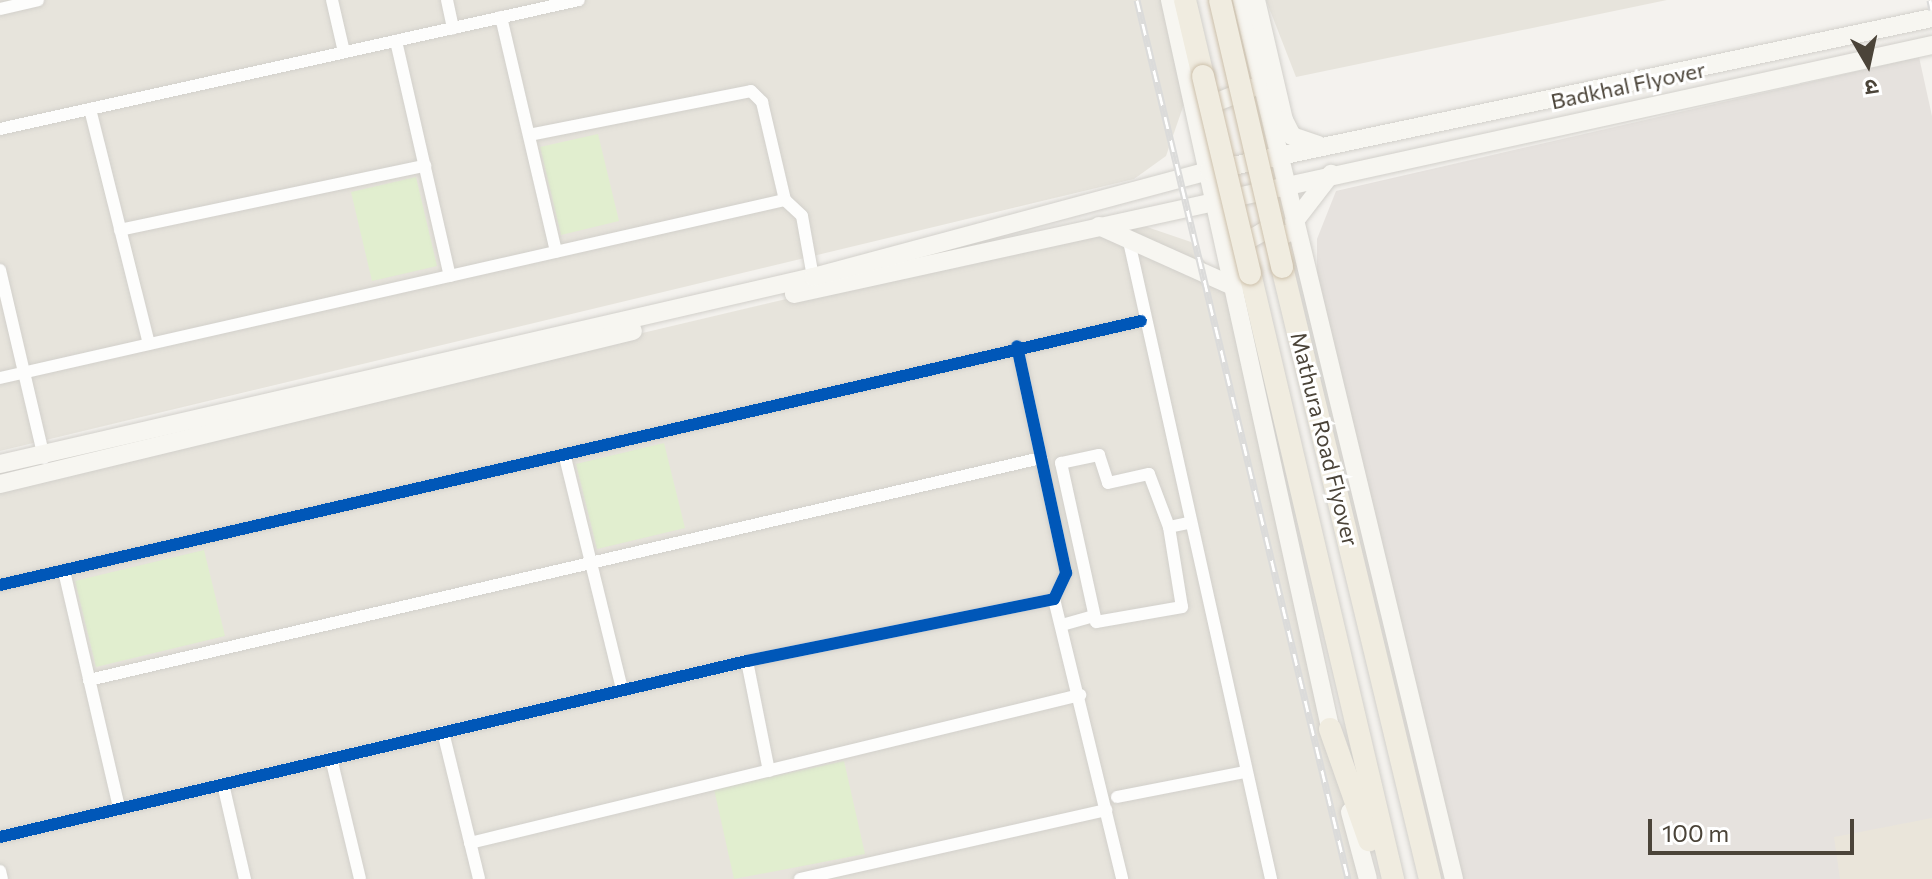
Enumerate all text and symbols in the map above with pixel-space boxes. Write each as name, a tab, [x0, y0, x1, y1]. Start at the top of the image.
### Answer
north arrow	[1828, 24, 1908, 104]
street label: Badkhal Flyover	[1548, 56, 1708, 114]
text: उ	[1863, 74, 1880, 103]
street label: Mathura Road Flyover	[1286, 329, 1364, 549]
scale bar	[1652, 803, 1858, 853]
text: 100 m	[1662, 818, 1729, 847]

